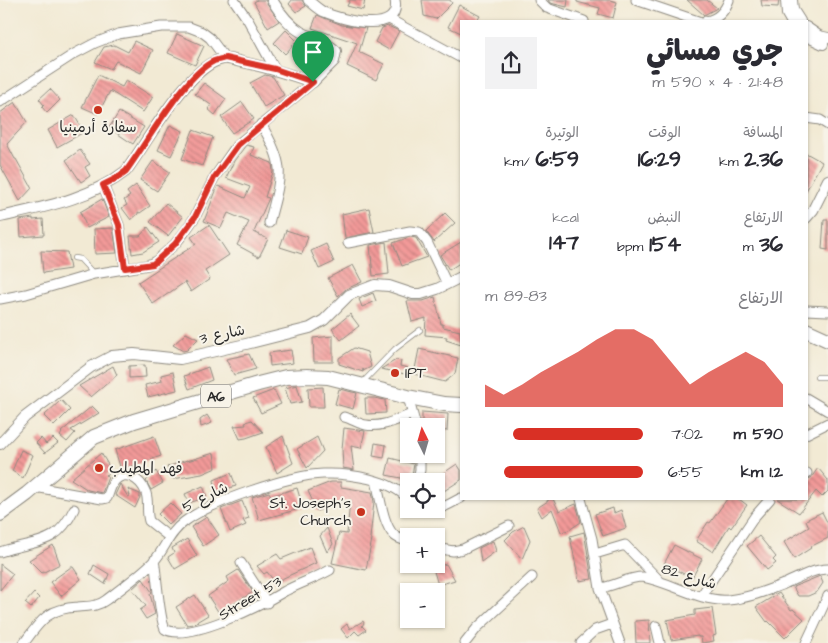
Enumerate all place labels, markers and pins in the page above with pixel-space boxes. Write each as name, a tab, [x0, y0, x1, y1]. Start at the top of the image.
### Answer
pin	[292, 31, 334, 82]
marker: سفارة أرمينيا	[92, 104, 104, 116]
place label: سفارة أرمينيا	[59, 117, 137, 138]
place label: IPT	[405, 363, 427, 384]
marker: IPT	[389, 367, 401, 379]
place label: فهد المطيلب	[109, 458, 183, 479]
marker: فهد المطيلب	[93, 462, 105, 474]
place label: St. Joseph's Church	[269, 493, 352, 531]
marker: St. Joseph's Church	[355, 506, 367, 518]

